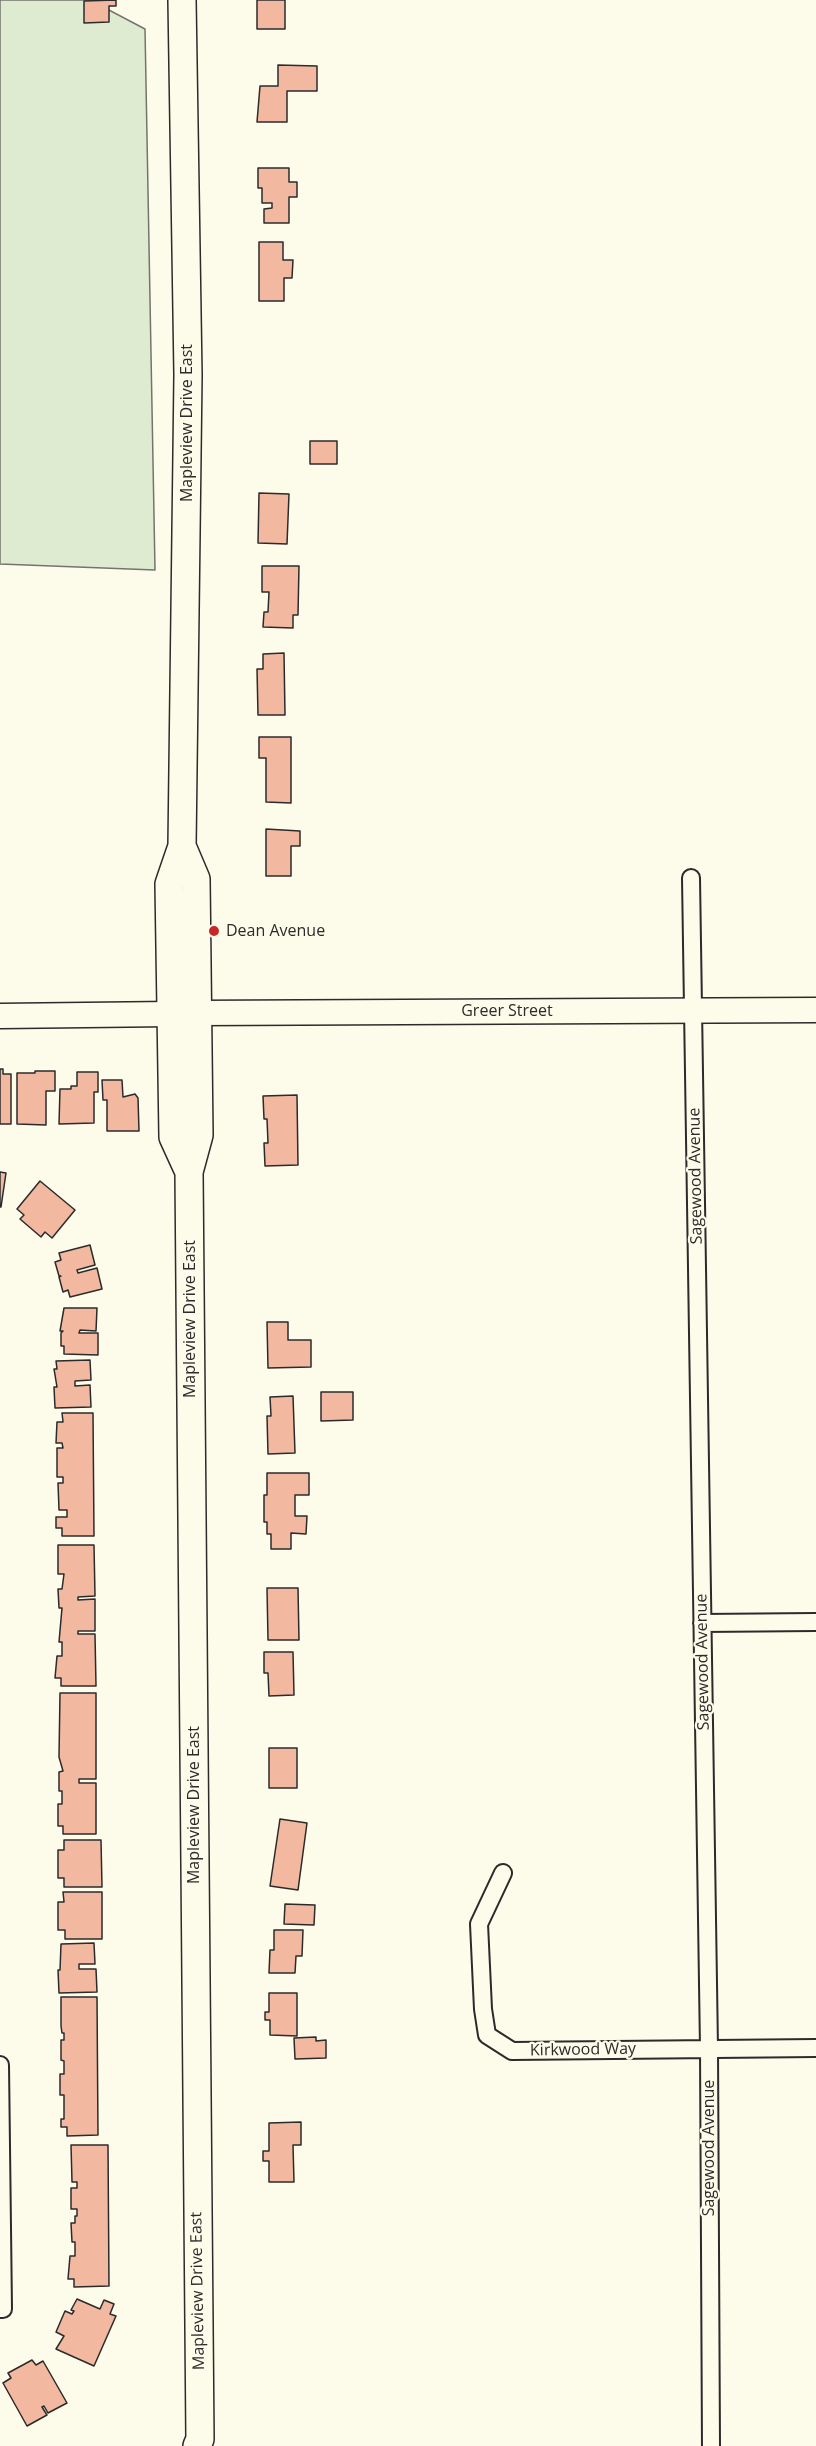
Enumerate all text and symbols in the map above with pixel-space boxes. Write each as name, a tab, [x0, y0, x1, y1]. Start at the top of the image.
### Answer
street label: Mapleview Drive East	[177, 344, 197, 502]
place label: Dean Avenue	[226, 921, 325, 941]
marker: Dean Avenue	[207, 924, 221, 938]
street label: Greer Street	[461, 1001, 553, 1021]
street label: Sagewood Avenue	[685, 1108, 707, 1244]
street label: Mapleview Drive East	[180, 1240, 200, 1398]
street label: Sagewood Avenue	[692, 1594, 714, 1730]
street label: Mapleview Drive East	[184, 1726, 204, 1884]
street label: Kirkwood Way	[530, 2039, 636, 2061]
street label: Sagewood Avenue	[699, 2080, 719, 2216]
street label: Mapleview Drive East	[187, 2212, 209, 2370]

